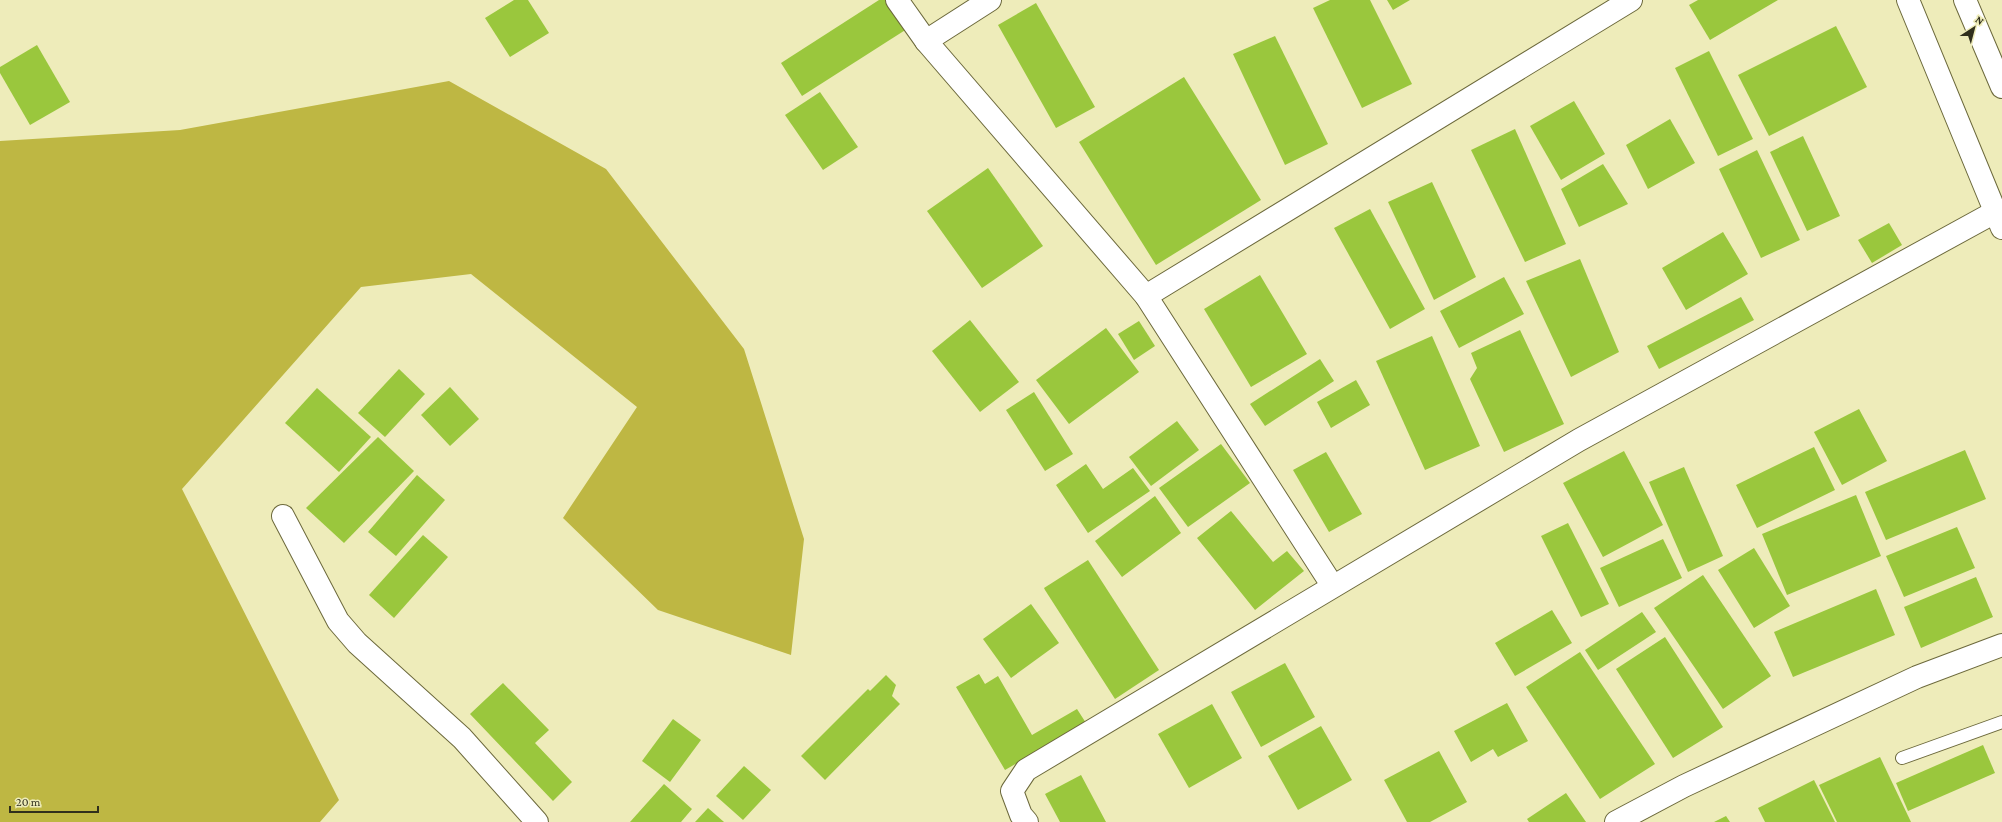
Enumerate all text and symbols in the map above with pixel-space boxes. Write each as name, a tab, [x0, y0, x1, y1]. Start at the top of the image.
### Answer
north arrow	[1954, 8, 1994, 48]
text: N	[1973, 13, 1987, 27]
scale bar	[10, 788, 98, 814]
text: 20 m	[16, 795, 41, 809]

